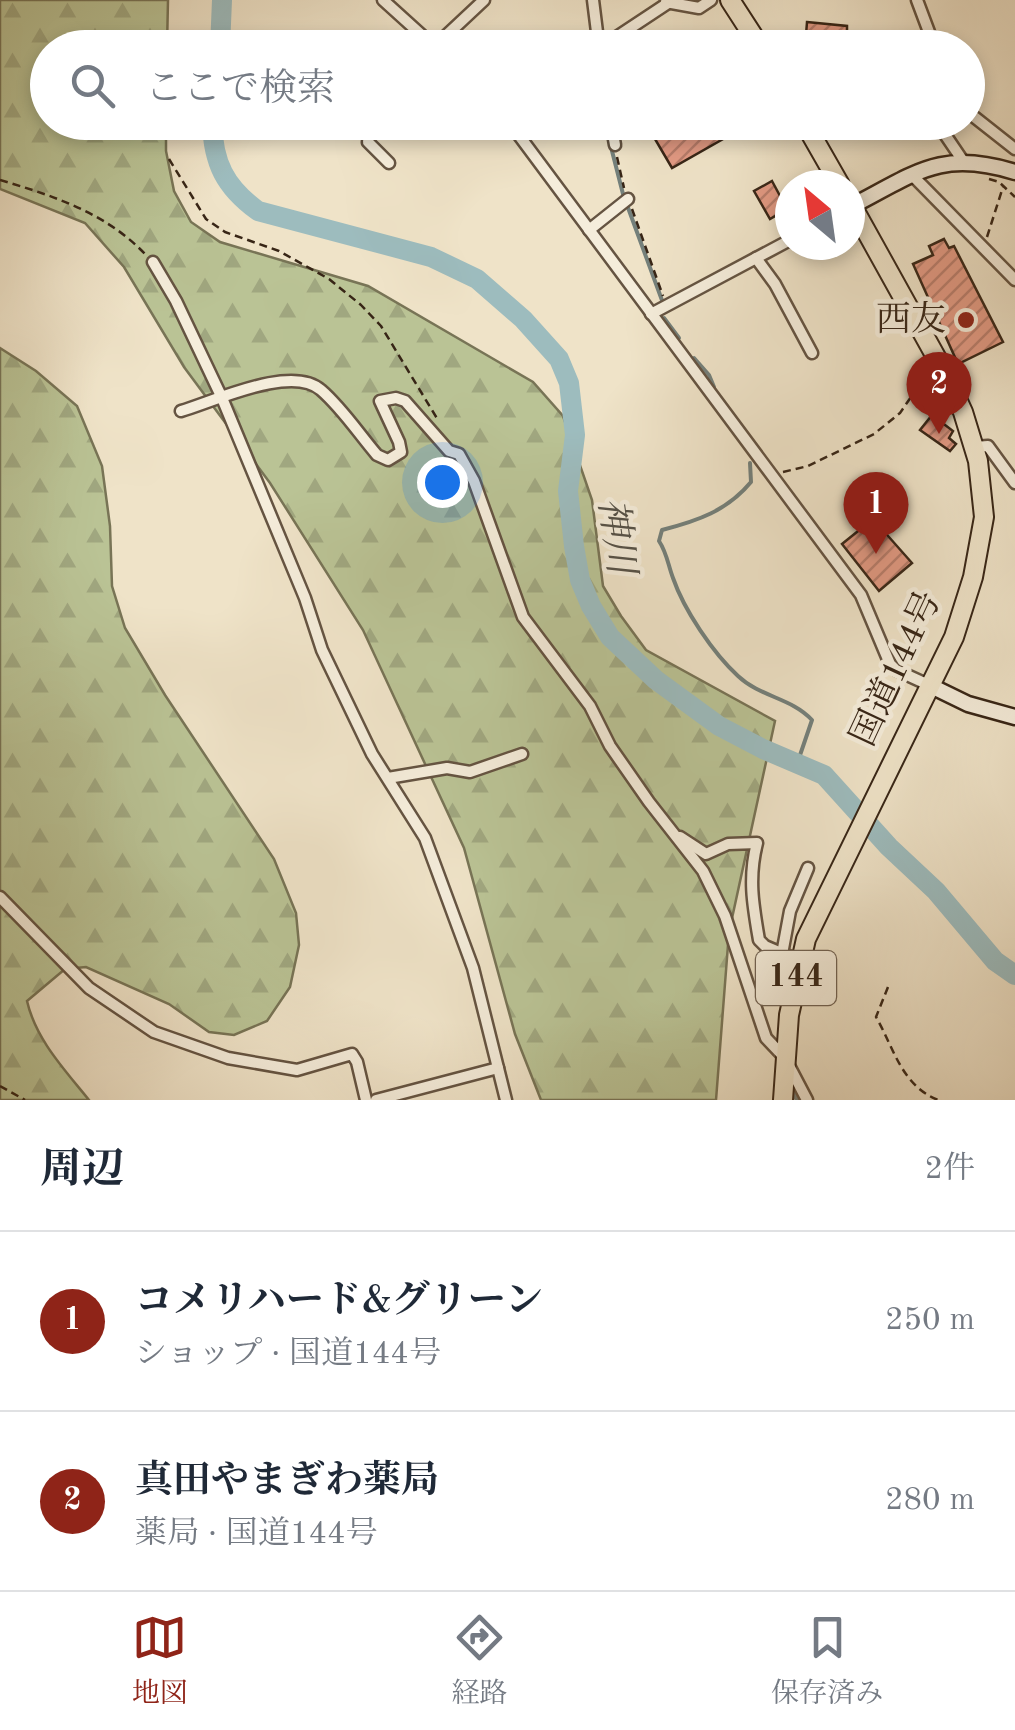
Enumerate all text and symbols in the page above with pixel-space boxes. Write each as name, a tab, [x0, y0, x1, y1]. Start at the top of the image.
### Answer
search box	[30, 30, 985, 140]
icon: search	[65, 58, 120, 113]
text: ここで検索	[145, 71, 335, 109]
north arrow	[775, 170, 865, 260]
place label: 西友	[876, 300, 946, 338]
marker: 西友	[955, 309, 977, 331]
pin: 2	[906, 352, 972, 434]
your location	[417, 457, 468, 508]
pin: 1	[844, 472, 908, 554]
water label: 神川	[591, 495, 643, 580]
street label: 国道144号	[843, 585, 948, 752]
road number: 144	[756, 951, 836, 1005]
text: 周辺	[40, 1150, 124, 1192]
text: 2件	[924, 1154, 975, 1186]
text: コメリハード&グリーン	[135, 1283, 543, 1321]
text: 1	[63, 1305, 82, 1337]
text: 250 m	[885, 1305, 975, 1337]
text: ショップ · 国道144号	[135, 1339, 441, 1371]
text: 真田やまぎわ薬局	[135, 1463, 439, 1501]
text: 2	[63, 1485, 82, 1517]
text: 280 m	[885, 1485, 975, 1517]
text: 薬局 · 国道144号	[135, 1519, 378, 1551]
tab: 地図	[132, 1610, 188, 1713]
tab: 経路	[451, 1610, 507, 1713]
tab: 保存済み	[771, 1610, 883, 1713]

